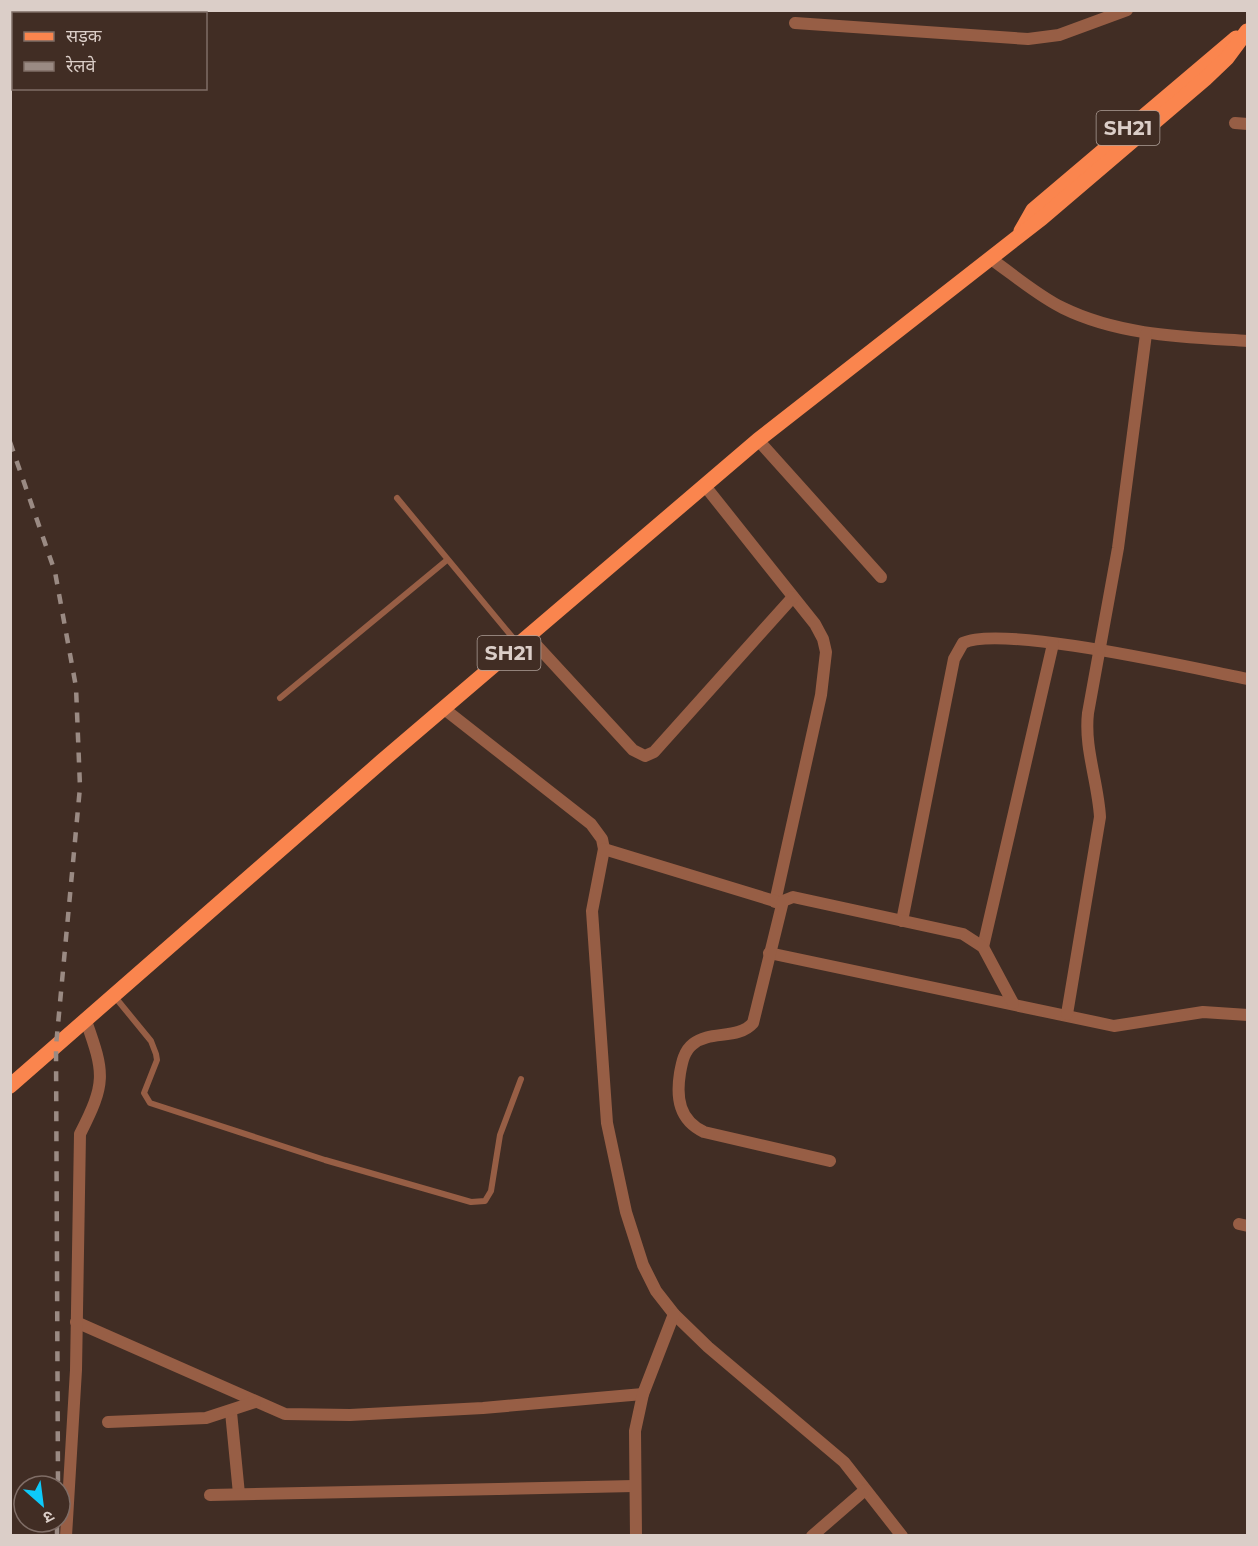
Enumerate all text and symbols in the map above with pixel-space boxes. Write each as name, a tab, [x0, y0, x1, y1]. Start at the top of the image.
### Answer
legend	[12, 12, 207, 90]
text: सड़क	[66, 25, 103, 47]
text: रेलवे	[65, 55, 97, 77]
road number: SH21	[1096, 111, 1160, 145]
road number: SH21	[478, 636, 540, 670]
north arrow	[12, 1474, 72, 1534]
text: उ	[40, 1506, 57, 1528]

